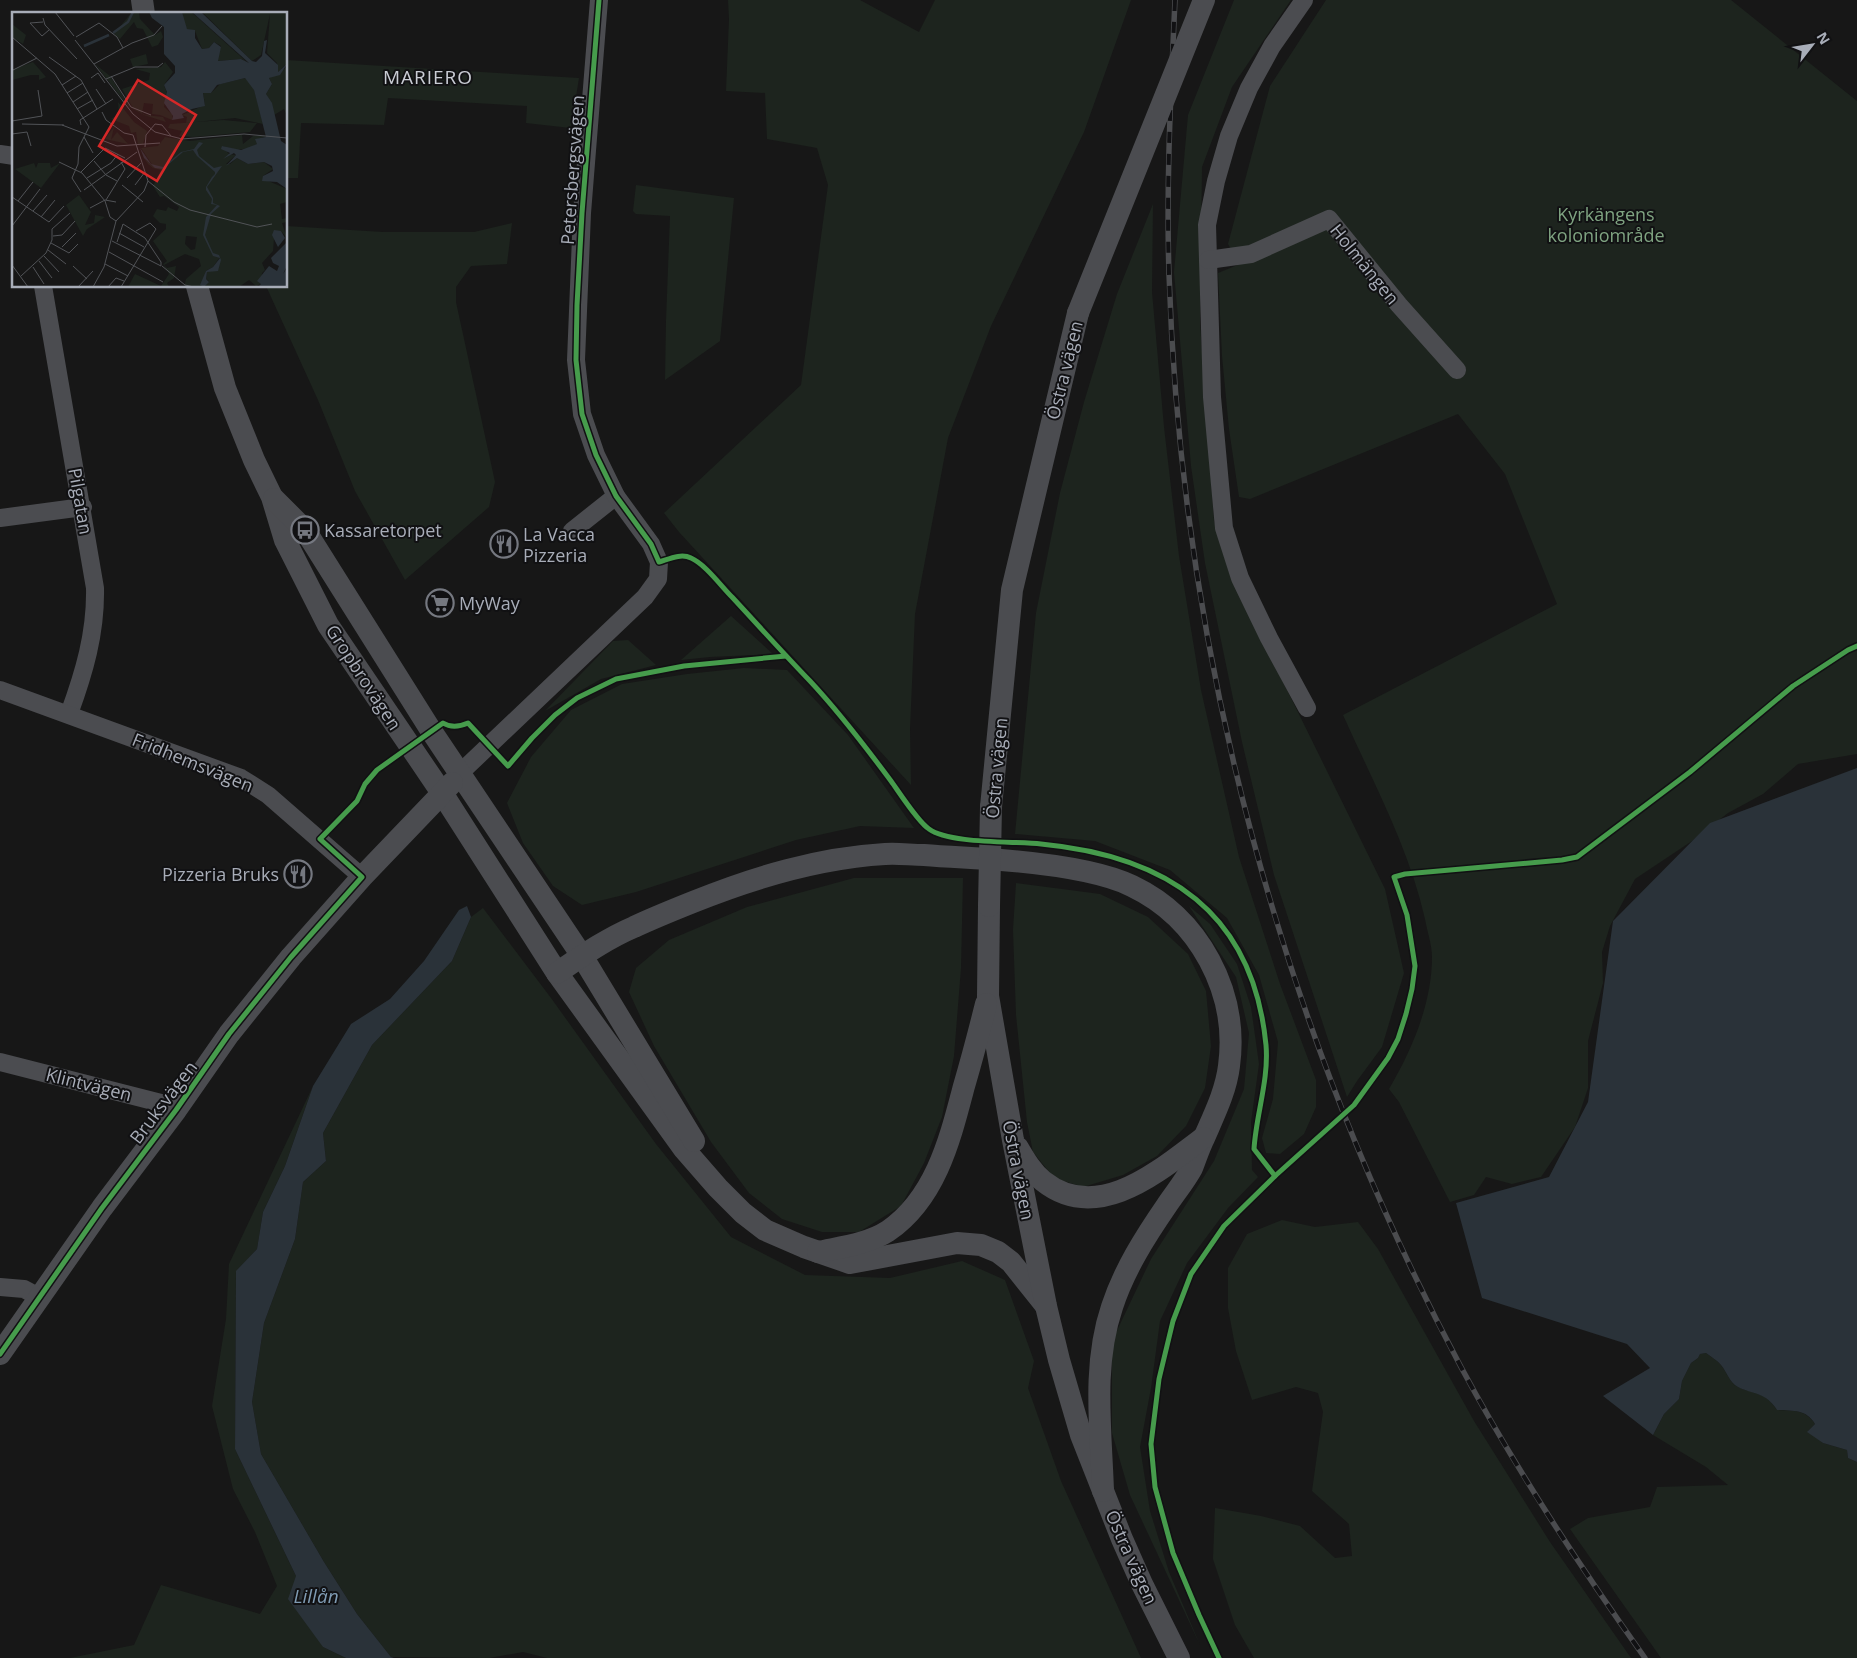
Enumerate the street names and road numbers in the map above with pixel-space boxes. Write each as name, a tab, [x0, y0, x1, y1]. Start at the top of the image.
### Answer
street label: Petersbergsvägen	[555, 94, 589, 246]
street label: Holmängen	[1325, 219, 1405, 309]
street label: Östra vägen	[1040, 318, 1088, 422]
street label: Pilgatan	[63, 466, 99, 536]
street label: Gropbrovägen	[321, 620, 407, 734]
street label: Östra vägen	[980, 717, 1012, 819]
street label: Fridhemsvägen	[129, 727, 257, 797]
street label: Bruksvägen	[124, 1056, 202, 1148]
street label: Klintvägen	[44, 1062, 134, 1106]
street label: Östra vägen	[998, 1118, 1040, 1222]
street label: Östra vägen	[1101, 1506, 1163, 1608]

